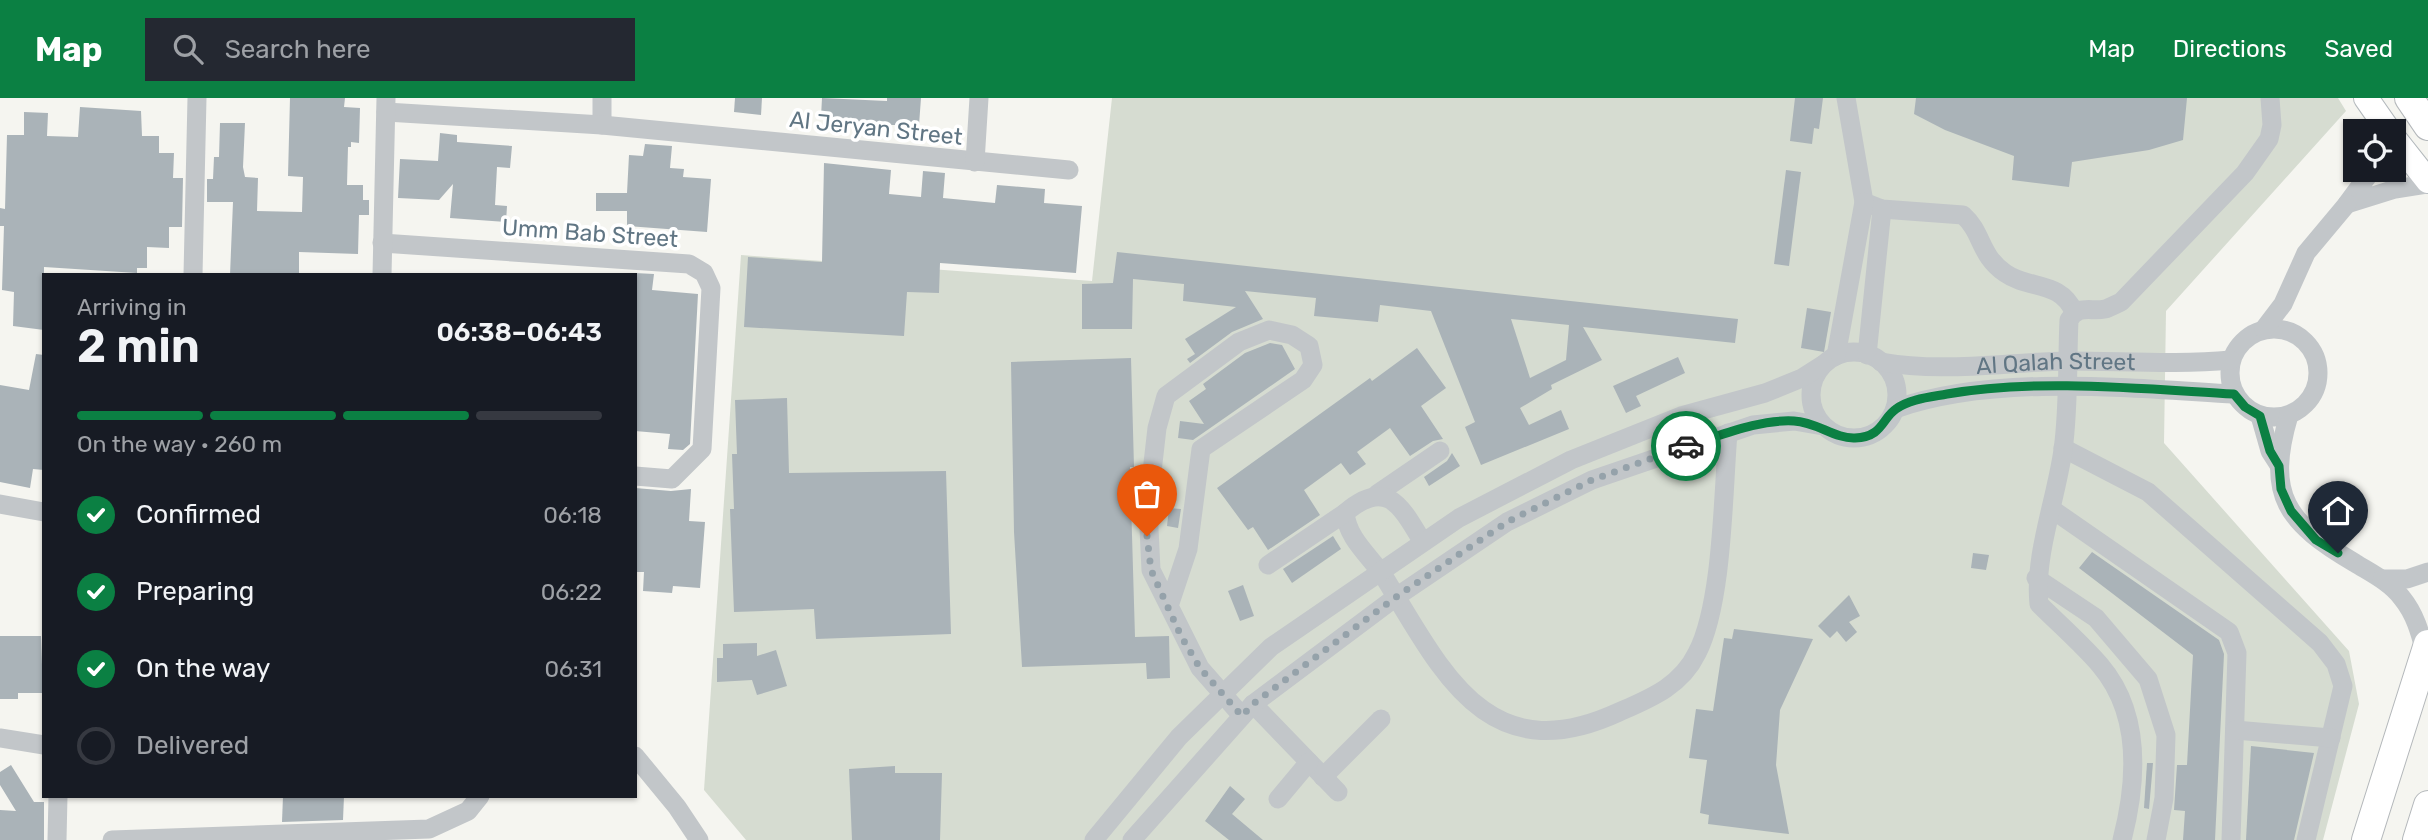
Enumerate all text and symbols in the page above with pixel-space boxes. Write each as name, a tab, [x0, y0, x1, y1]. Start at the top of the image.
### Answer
search box	[145, 18, 635, 81]
text: Map	[35, 30, 103, 69]
icon: search	[169, 30, 207, 68]
text: Search here	[225, 34, 370, 65]
text: Map	[2088, 35, 2135, 63]
text: Directions	[2173, 35, 2286, 63]
text: Saved	[2324, 35, 2393, 63]
street label: Al Jeryan Street	[788, 105, 964, 151]
map controls	[2343, 119, 2406, 182]
button: locate	[2343, 119, 2406, 182]
street label: Umm Bab Street	[501, 213, 679, 253]
text: Arriving in	[77, 293, 187, 321]
text: 06:38–06:43	[436, 317, 602, 348]
text: 2 min	[77, 319, 200, 374]
street label: Al Qalah Street	[1975, 347, 2136, 380]
courier	[1651, 411, 1721, 481]
icon: car	[1667, 427, 1705, 465]
text: On the way · 260 m	[77, 430, 282, 458]
pin	[1117, 464, 1177, 536]
icon: bag	[1128, 475, 1166, 513]
pin	[2308, 481, 2368, 553]
icon: home	[2319, 492, 2357, 530]
icon: check	[77, 496, 115, 534]
text: Confirmed	[136, 499, 261, 530]
text: 06:18	[543, 501, 602, 529]
icon: check	[77, 573, 115, 611]
text: Preparing	[136, 576, 254, 607]
text: 06:22	[541, 578, 602, 606]
icon: check	[77, 650, 115, 688]
text: On the way	[136, 653, 270, 684]
text: 06:31	[544, 655, 602, 683]
text: Delivered	[136, 730, 249, 761]

